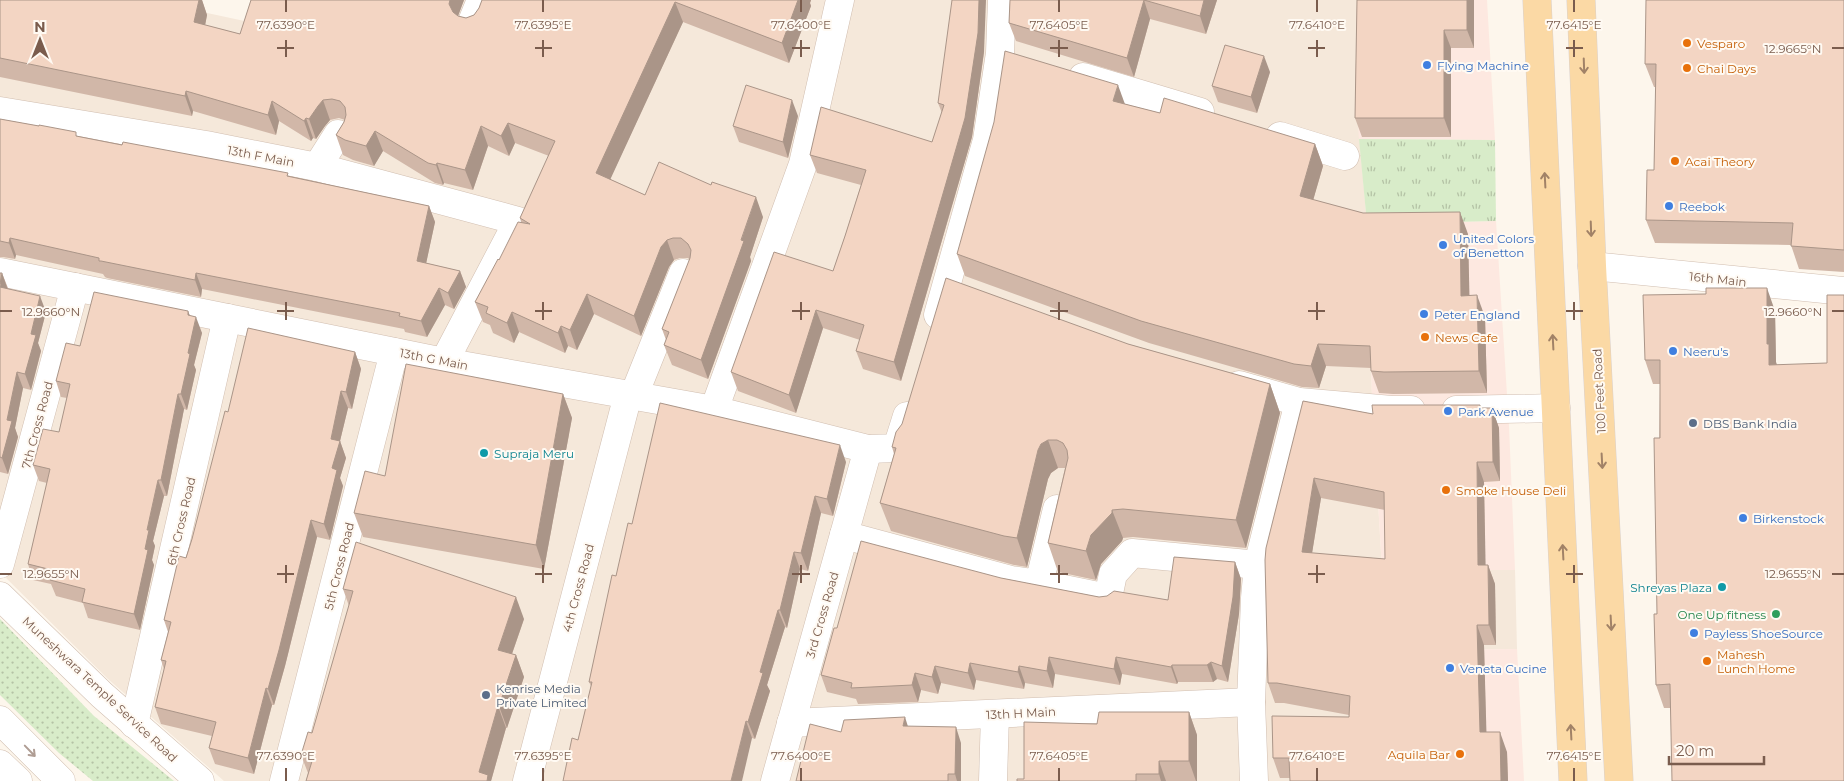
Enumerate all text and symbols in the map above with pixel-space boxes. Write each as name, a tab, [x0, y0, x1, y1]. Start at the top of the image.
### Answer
north arrow	[15, 15, 65, 65]
text: 77.6390°E	[257, 17, 315, 32]
text: 77.6395°E	[515, 17, 571, 32]
text: 77.6400°E	[771, 17, 831, 32]
text: 77.6405°E	[1030, 17, 1088, 32]
text: 77.6410°E	[1289, 17, 1345, 32]
text: 77.6415°E	[1547, 17, 1601, 32]
text: N	[34, 18, 46, 36]
place label: Vesparo	[1697, 36, 1745, 51]
marker: Vesparo	[1681, 37, 1693, 49]
text: 12.9665°N	[1764, 41, 1822, 56]
place label: Flying Machine	[1437, 58, 1529, 73]
one-way arrow	[1579, 58, 1588, 74]
marker: Flying Machine	[1421, 59, 1433, 71]
place label: Chai Days	[1697, 61, 1756, 76]
marker: Chai Days	[1681, 62, 1693, 74]
street label: 13th F Main	[226, 142, 296, 170]
place label: Acai Theory	[1685, 154, 1755, 169]
marker: Acai Theory	[1669, 155, 1681, 167]
one-way arrow	[1541, 172, 1550, 188]
place label: Reebok	[1679, 199, 1726, 214]
marker: Reebok	[1663, 200, 1675, 212]
one-way arrow	[1586, 220, 1595, 236]
place label: United Colors of Benetton	[1453, 231, 1534, 260]
marker: United Colors of Benetton	[1437, 239, 1449, 251]
street label: 16th Main	[1689, 269, 1747, 289]
text: 12.9660°N	[22, 304, 80, 319]
text: 12.9660°N	[1764, 304, 1822, 319]
place label: Peter England	[1434, 307, 1520, 322]
marker: Peter England	[1418, 308, 1430, 320]
place label: News Cafe	[1435, 330, 1498, 345]
marker: News Cafe	[1419, 331, 1431, 343]
one-way arrow	[1548, 335, 1557, 351]
place label: Neeru's	[1683, 344, 1729, 359]
street label: 13th G Main	[398, 345, 470, 373]
marker: Neeru's	[1667, 345, 1679, 357]
street label: 100 Feet Road	[1589, 348, 1609, 434]
street label: 7th Cross Road	[18, 380, 56, 470]
place label: Park Avenue	[1458, 404, 1534, 419]
marker: Park Avenue	[1442, 405, 1454, 417]
place label: DBS Bank India	[1703, 416, 1797, 431]
marker: DBS Bank India	[1687, 417, 1699, 429]
place label: Supraja Meru	[494, 446, 574, 461]
marker: Supraja Meru	[478, 447, 490, 459]
one-way arrow	[1598, 452, 1607, 468]
street label: 6th Cross Road	[164, 475, 198, 567]
place label: Smoke House Deli	[1456, 483, 1566, 498]
marker: Smoke House Deli	[1440, 484, 1452, 496]
place label: Birkenstock	[1753, 511, 1825, 526]
marker: Birkenstock	[1737, 512, 1749, 524]
street label: 5th Cross Road	[321, 521, 357, 611]
street label: 4th Cross Road	[559, 542, 597, 634]
one-way arrow	[1558, 545, 1567, 561]
text: 12.9655°N	[23, 566, 79, 581]
text: 12.9655°N	[1765, 566, 1821, 581]
street label: 3rd Cross Road	[802, 570, 842, 660]
place label: Shreyas Plaza	[1630, 580, 1712, 595]
marker: Shreyas Plaza	[1716, 581, 1728, 593]
place label: One Up fitness	[1677, 607, 1766, 622]
marker: One Up fitness	[1770, 608, 1782, 620]
street label: Muneshwara Temple Service Road	[19, 613, 181, 765]
one-way arrow	[1606, 615, 1615, 631]
place label: Payless ShoeSource	[1704, 626, 1823, 641]
marker: Payless ShoeSource	[1688, 627, 1700, 639]
place label: Mahesh Lunch Home	[1717, 647, 1795, 676]
marker: Mahesh Lunch Home	[1701, 655, 1713, 667]
place label: Veneta Cucine	[1460, 661, 1547, 676]
marker: Veneta Cucine	[1444, 662, 1456, 674]
place label: Kenrise Media Private Limited	[496, 681, 587, 710]
marker: Kenrise Media Private Limited	[480, 689, 492, 701]
street label: 13th H Main	[986, 704, 1056, 722]
one-way arrow	[1566, 725, 1576, 741]
scale bar	[1669, 734, 1764, 766]
text: 20 m	[1676, 741, 1714, 760]
one-way arrow	[24, 745, 36, 757]
place label: Aquila Bar	[1388, 747, 1450, 762]
text: 77.6390°E	[257, 748, 315, 763]
text: 77.6395°E	[515, 748, 571, 763]
text: 77.6400°E	[771, 748, 831, 763]
text: 77.6405°E	[1030, 748, 1088, 763]
text: 77.6410°E	[1289, 748, 1345, 763]
marker: Aquila Bar	[1454, 748, 1466, 760]
text: 77.6415°E	[1547, 748, 1601, 763]

